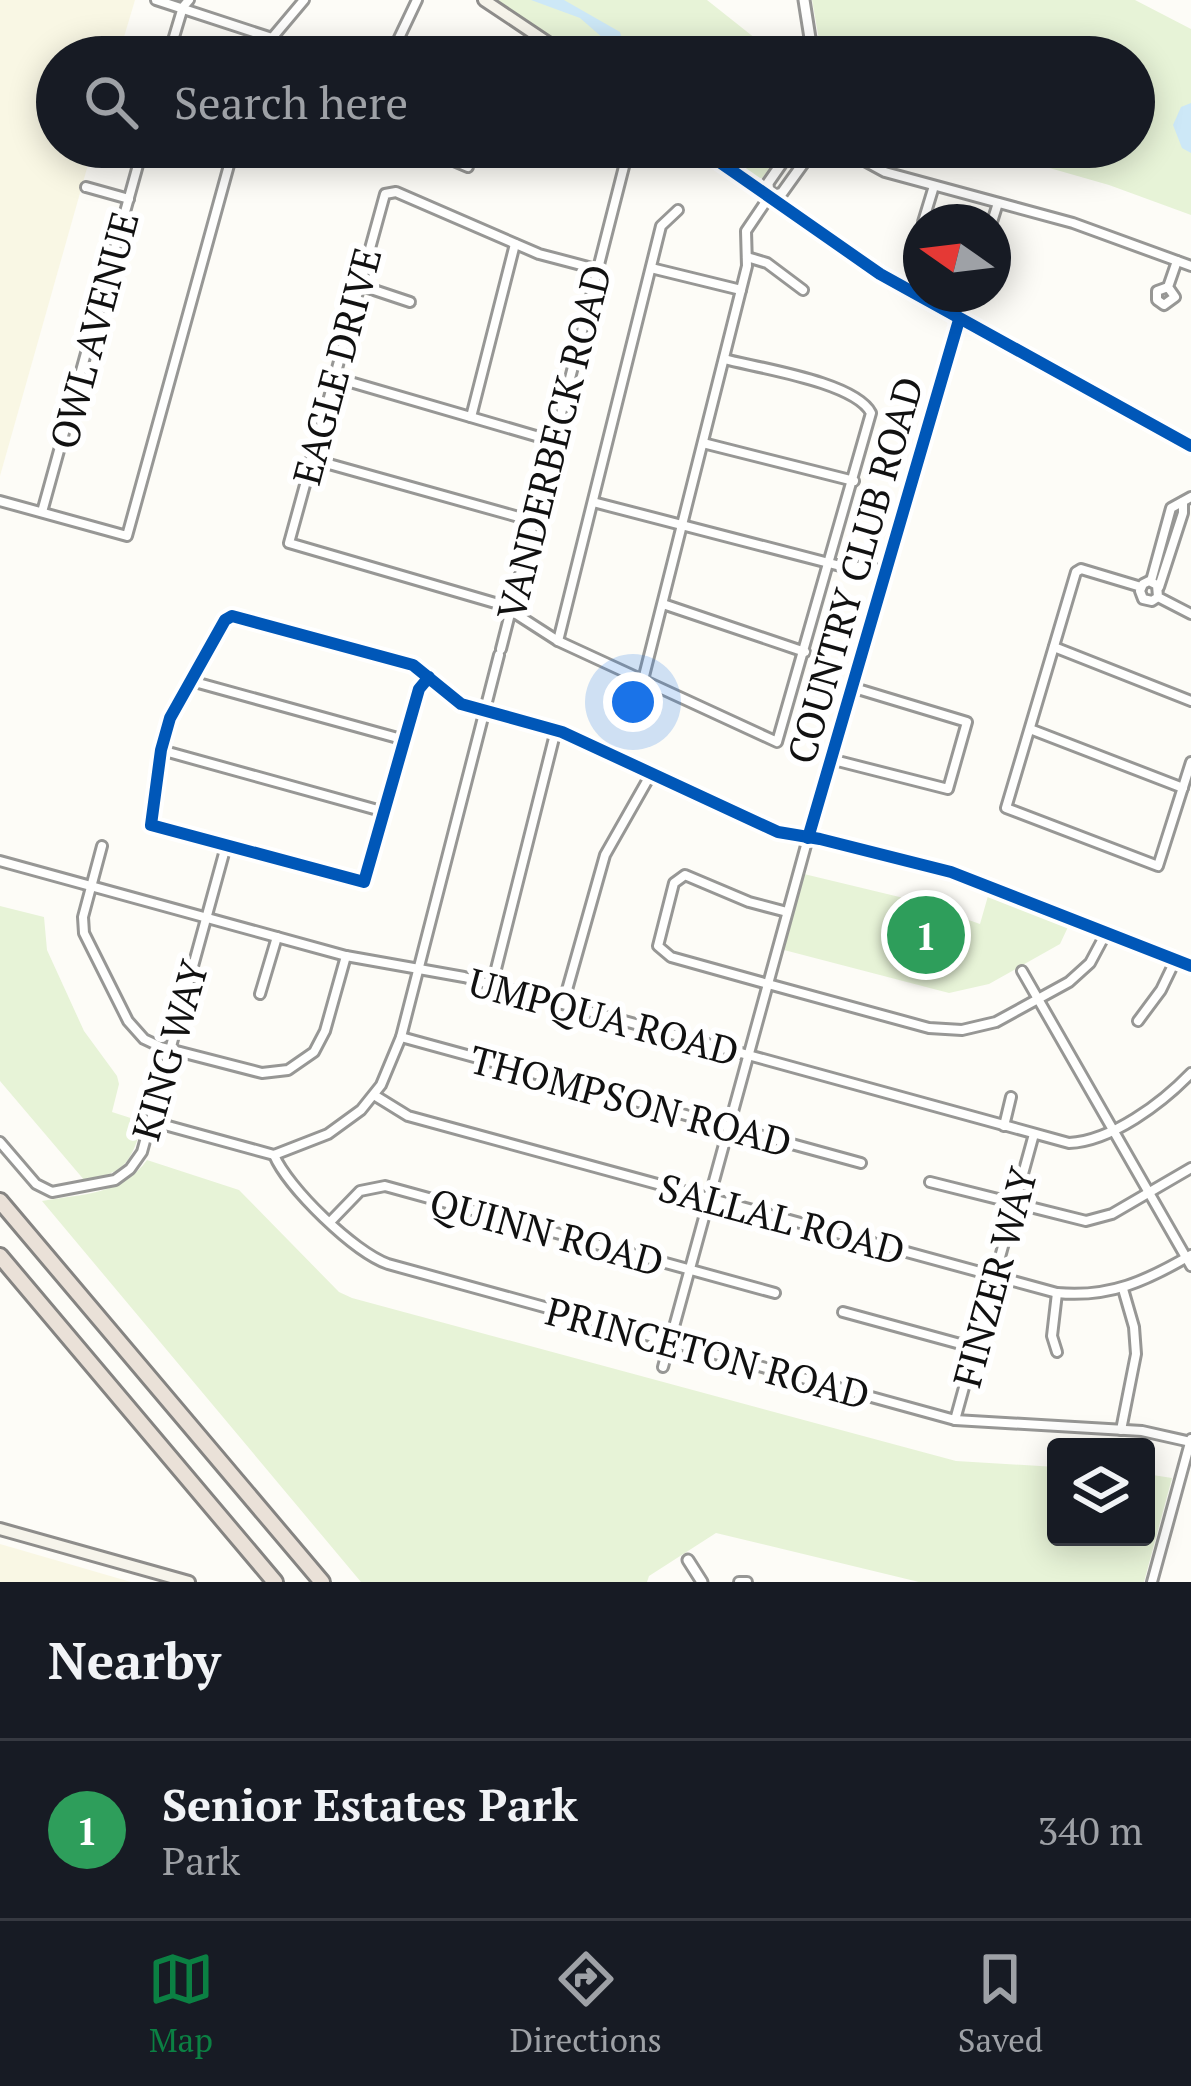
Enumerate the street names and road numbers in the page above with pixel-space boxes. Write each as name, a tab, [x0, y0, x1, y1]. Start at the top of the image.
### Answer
street label: OWL AVENUE	[36, 206, 150, 454]
street label: EAGLE DRIVE	[279, 242, 393, 490]
street label: VANDERBECK ROAD	[484, 259, 622, 625]
street label: COUNTRY CLUB ROAD	[774, 371, 934, 769]
street label: KING WAY	[119, 953, 220, 1146]
street label: UMPQUA ROAD	[463, 955, 745, 1077]
street label: THOMPSON ROAD	[464, 1032, 798, 1168]
street label: SALLAL ROAD	[653, 1160, 911, 1276]
street label: FINZER WAY	[940, 1161, 1049, 1393]
street label: QUINN ROAD	[424, 1175, 670, 1287]
street label: PRINCETON ROAD	[540, 1284, 876, 1420]

